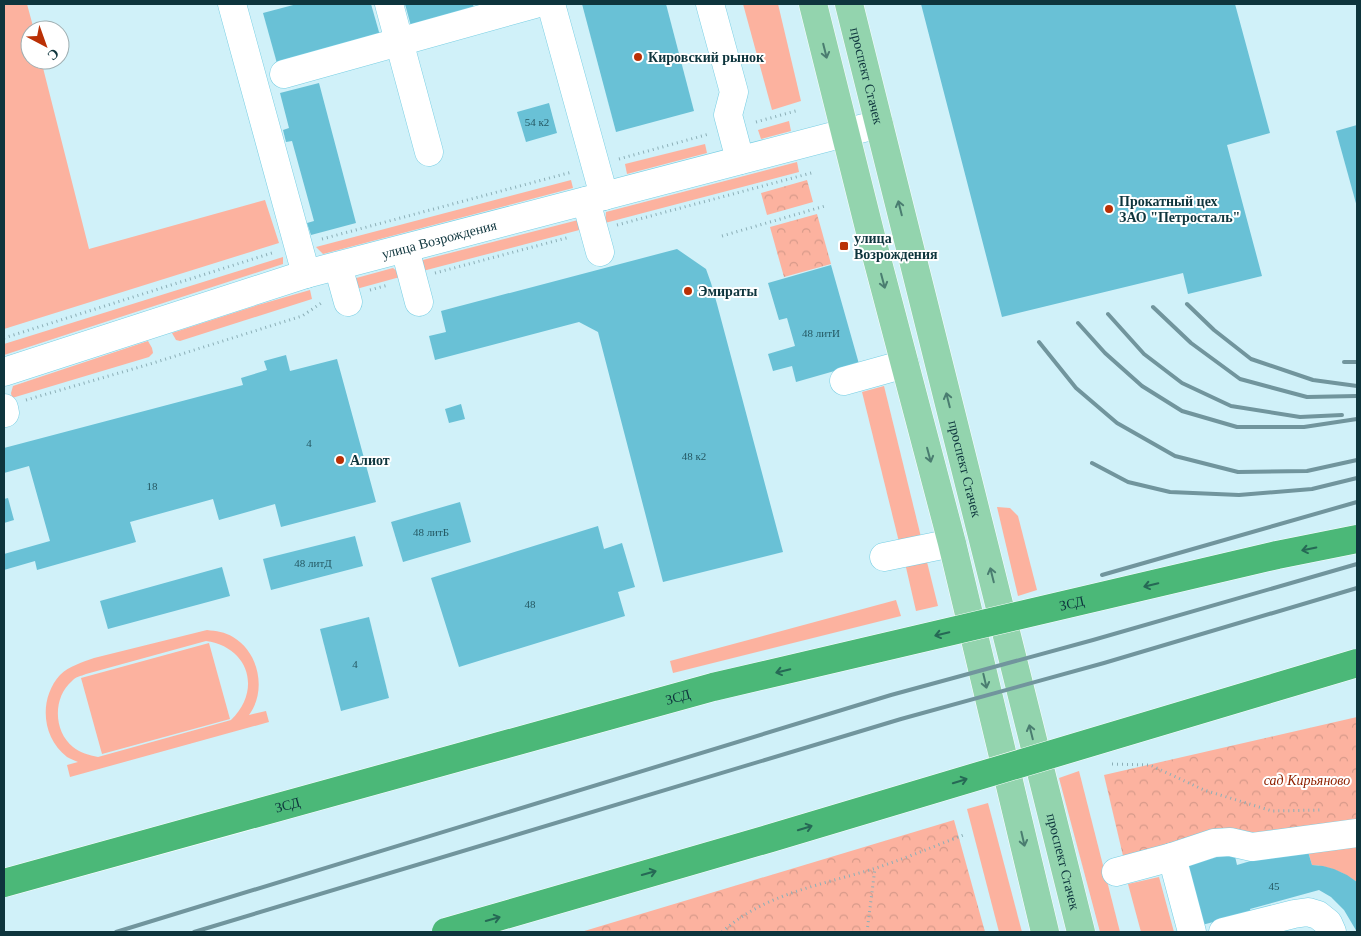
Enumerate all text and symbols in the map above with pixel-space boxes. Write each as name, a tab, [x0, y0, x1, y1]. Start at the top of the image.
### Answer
north arrow	[20, 20, 70, 70]
street label: проспект Стачек	[848, 26, 886, 126]
one-way arrow	[821, 43, 830, 59]
text: С	[44, 45, 62, 63]
place label: Кировский рынок	[648, 50, 765, 65]
marker: Кировский рынок	[632, 51, 644, 63]
house number: 54 к2	[525, 116, 549, 128]
place label: Прокатный цех ЗАО "Петросталь"	[1119, 194, 1240, 225]
one-way arrow	[895, 201, 904, 217]
marker: Прокатный цех ЗАО "Петросталь"	[1103, 203, 1115, 215]
street label: улица Возрождения	[380, 217, 499, 261]
place label: улица Возрождения	[854, 231, 938, 262]
marker: улица Возрождения	[838, 240, 850, 252]
one-way arrow	[879, 273, 888, 289]
place label: Эмираты	[698, 284, 757, 299]
marker: Эмираты	[682, 285, 694, 297]
house number: 48 литИ	[802, 327, 840, 339]
one-way arrow	[943, 392, 952, 408]
street label: проспект Стачек	[946, 419, 985, 519]
house number: 4	[306, 437, 312, 449]
one-way arrow	[925, 447, 934, 463]
house number: 48 к2	[682, 450, 706, 462]
place label: Алиот	[350, 453, 390, 468]
marker: Алиот	[334, 454, 346, 466]
house number: 18	[147, 480, 158, 492]
house number: 48 литБ	[413, 526, 449, 538]
one-way arrow	[1302, 544, 1318, 554]
house number: 48 литД	[294, 557, 332, 569]
one-way arrow	[987, 567, 996, 583]
one-way arrow	[1144, 581, 1160, 590]
street label: ЗСД	[1058, 593, 1086, 613]
house number: 48	[525, 598, 536, 610]
one-way arrow	[934, 630, 950, 639]
house number: 4	[352, 658, 358, 670]
one-way arrow	[776, 667, 792, 676]
one-way arrow	[981, 672, 990, 688]
street label: ЗСД	[664, 686, 692, 707]
one-way arrow	[1026, 725, 1035, 741]
park label: сад Кирьяново	[1264, 773, 1350, 788]
one-way arrow	[952, 776, 968, 786]
street label: ЗСД	[273, 794, 302, 815]
street label: проспект Стачек	[1044, 812, 1083, 912]
one-way arrow	[796, 822, 812, 832]
one-way arrow	[1019, 831, 1028, 847]
one-way arrow	[640, 868, 656, 878]
house number: 45	[1269, 880, 1280, 892]
one-way arrow	[484, 913, 500, 923]

